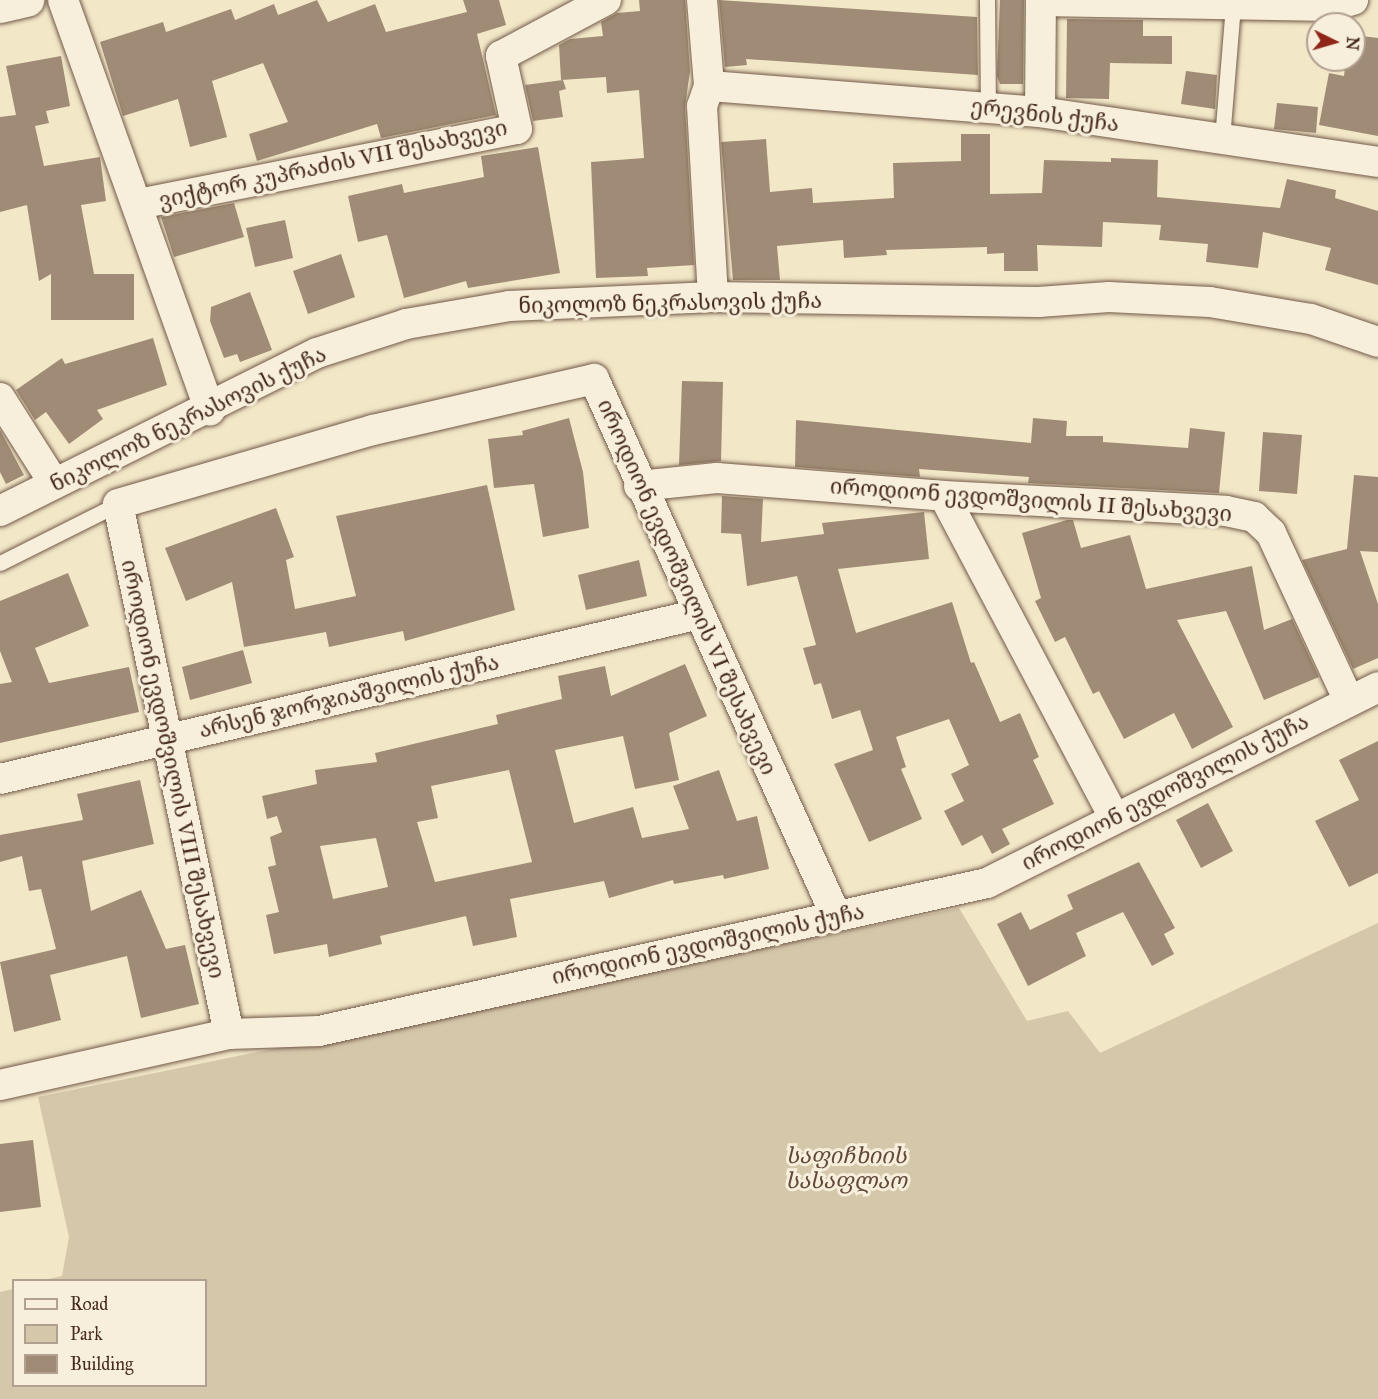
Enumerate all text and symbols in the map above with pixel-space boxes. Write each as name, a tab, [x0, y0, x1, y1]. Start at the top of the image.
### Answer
north arrow	[1306, 12, 1366, 72]
text: N	[1342, 36, 1362, 51]
street label: ერევნის ქუჩა	[969, 93, 1121, 137]
street label: ვიქტორ კუპრაძის VII შესახვევი	[156, 114, 510, 214]
street label: ნიკოლოზ ნეკრასოვის ქუჩა	[518, 287, 822, 319]
street label: ნიკოლოზ ნეკრასოვის ქუჩა	[46, 341, 330, 497]
street label: იროდიონ ევდოშვილის VI შესახვევი	[592, 395, 782, 779]
street label: იროდიონ ევდოშვილის II შესახვევი	[829, 473, 1233, 527]
street label: იროდიონ ევდოშვილის VIII შესახვევი	[116, 557, 230, 981]
street label: არსენ ჯორჯიაშვილის ქუჩა	[196, 649, 502, 743]
street label: იროდიონ ევდოშვილის ქუჩა	[1017, 708, 1313, 876]
street label: იროდიონ ევდოშვილის ქუჩა	[549, 898, 867, 990]
park label: საფიჩხიის სასაფლაო	[785, 1142, 907, 1194]
legend	[12, 1279, 207, 1387]
text: Road	[70, 1293, 108, 1315]
text: Park	[70, 1323, 103, 1345]
text: Building	[70, 1353, 133, 1375]

